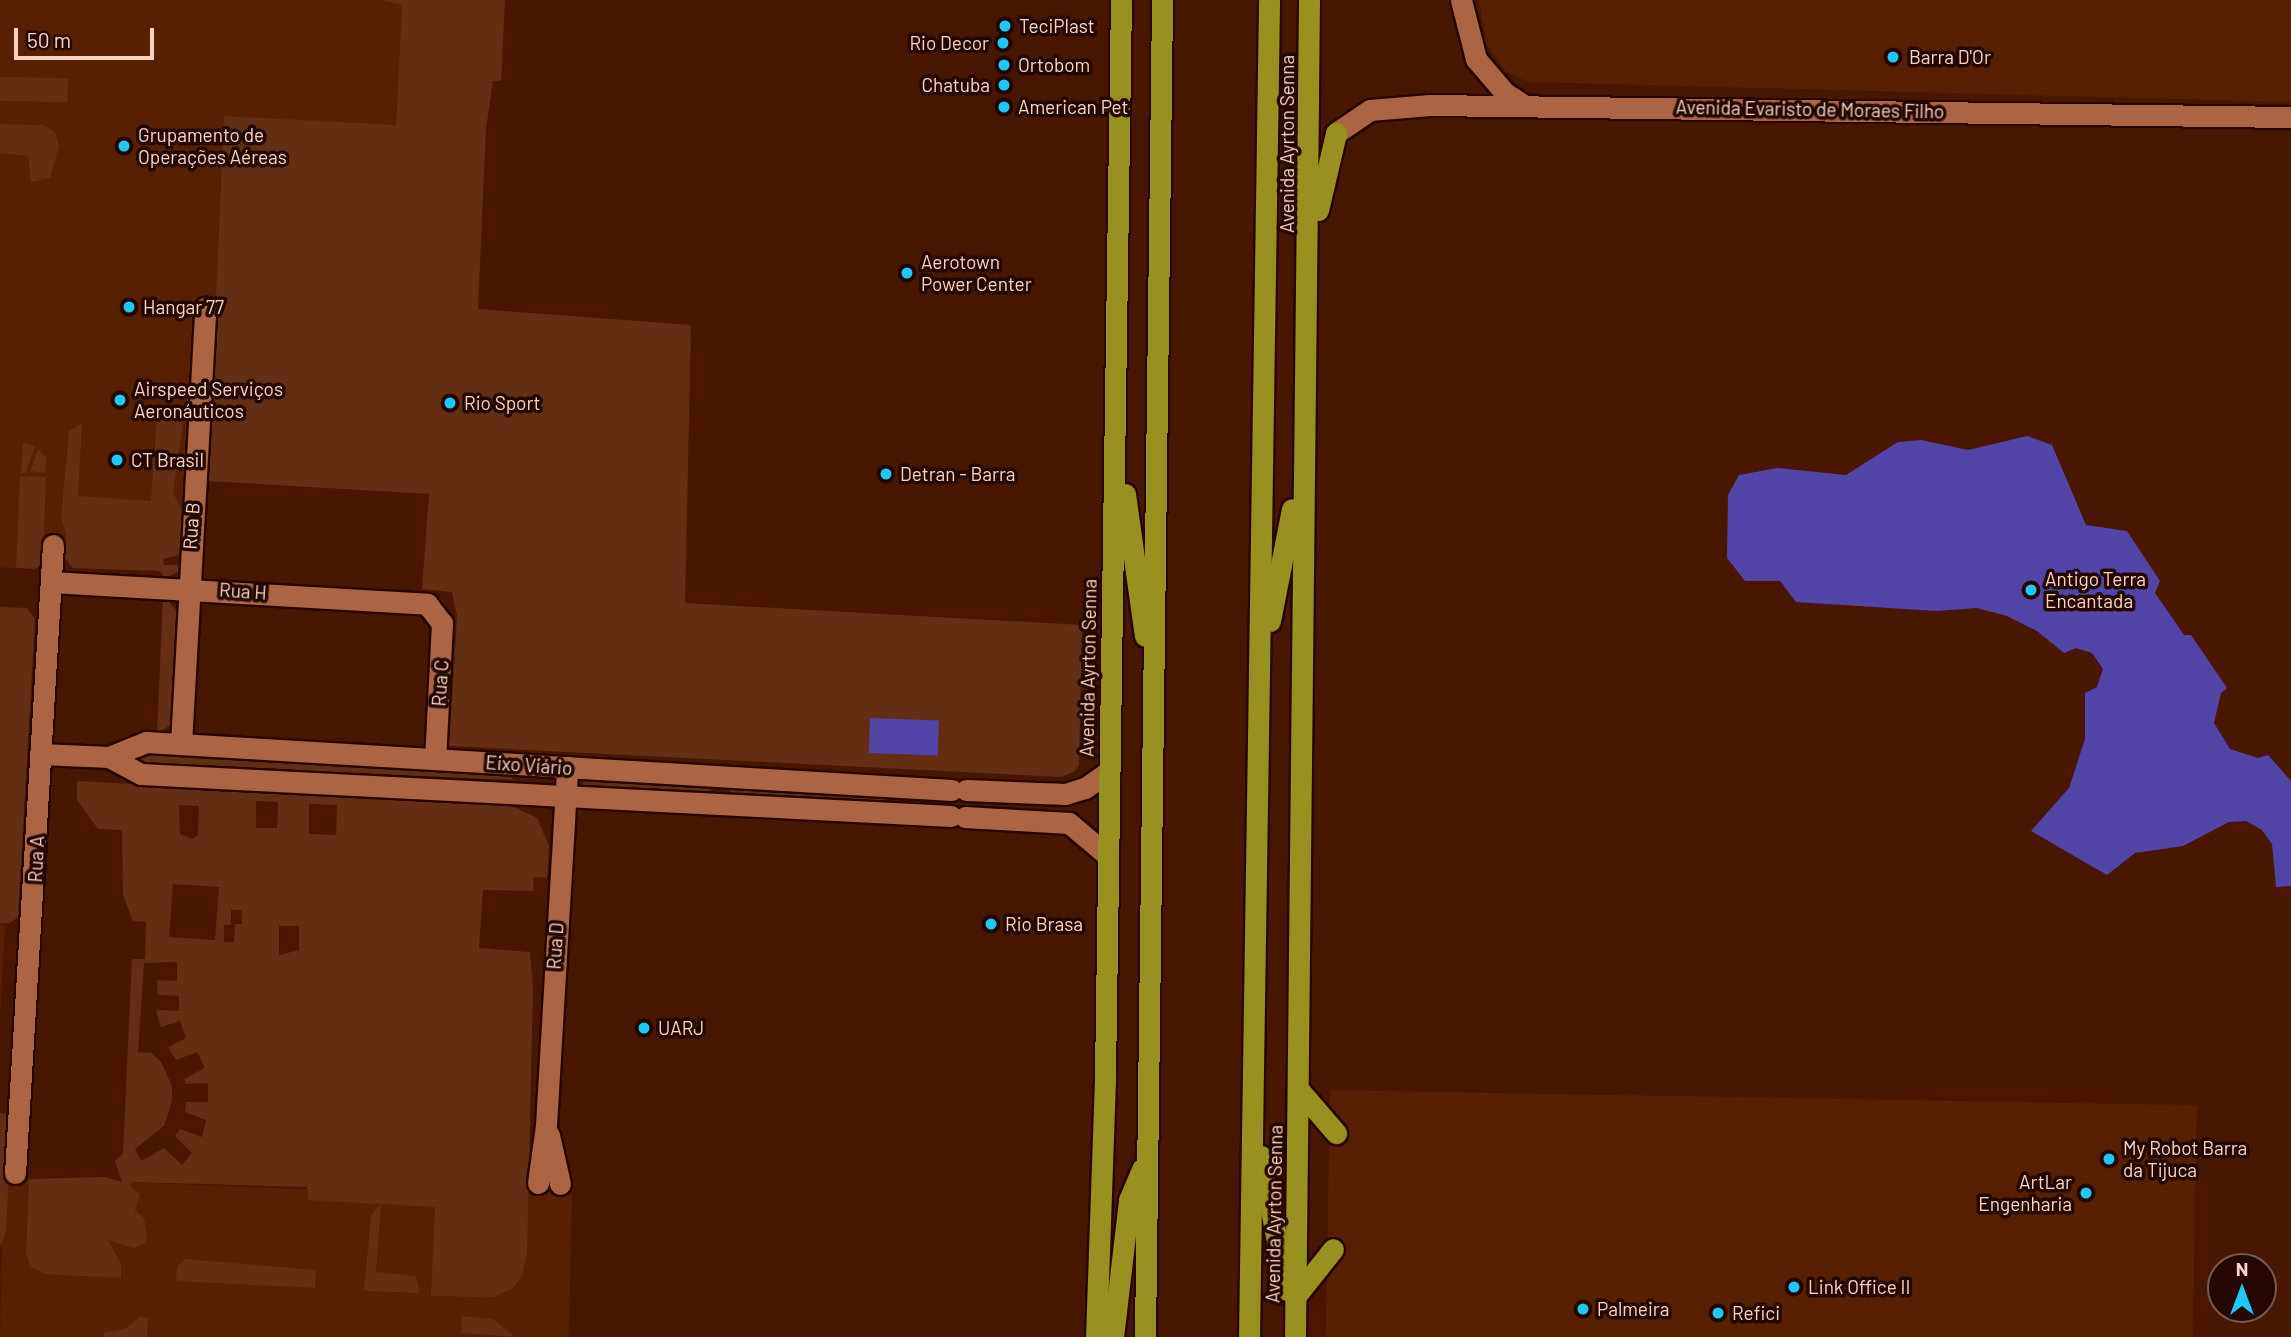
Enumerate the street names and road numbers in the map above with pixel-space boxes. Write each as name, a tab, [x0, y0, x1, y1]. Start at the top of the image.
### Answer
street label: Avenida Ayrton Senna	[1276, 55, 1298, 233]
street label: Avenida Evaristo de Moraes Filho	[1675, 95, 1945, 123]
street label: Rua B	[178, 502, 204, 550]
street label: Rua H	[218, 578, 268, 604]
street label: Avenida Ayrton Senna	[1075, 579, 1101, 757]
street label: Rua C	[427, 659, 453, 707]
street label: Eixo Viário	[485, 751, 573, 779]
street label: Rua A	[23, 835, 49, 883]
street label: Rua D	[542, 922, 568, 970]
street label: Avenida Ayrton Senna	[1261, 1125, 1287, 1303]

